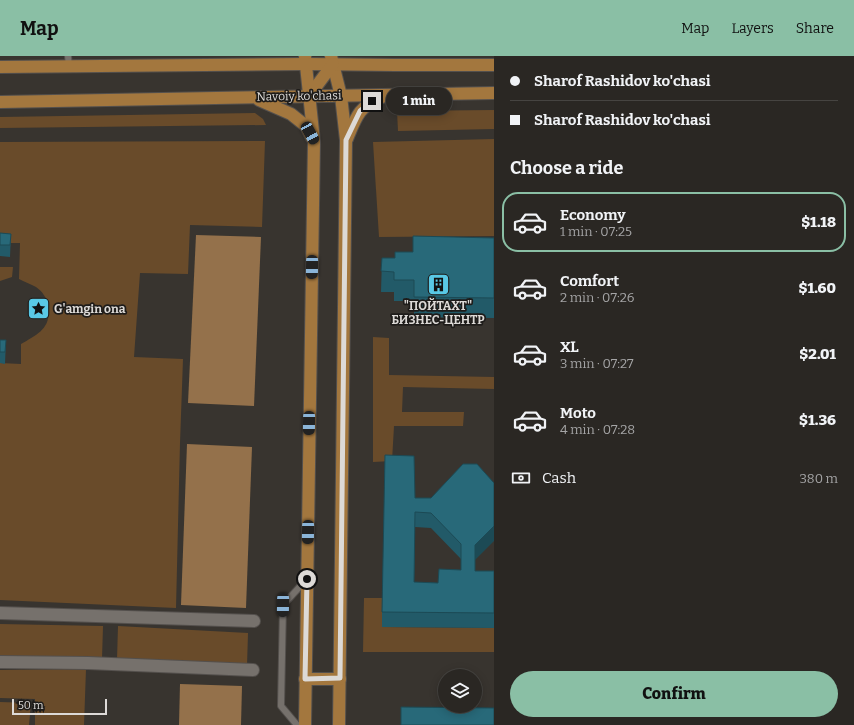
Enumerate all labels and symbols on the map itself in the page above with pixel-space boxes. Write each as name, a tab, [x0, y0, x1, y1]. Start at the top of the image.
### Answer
callout: 1 min	[386, 87, 452, 115]
street label: Navoiy ko'chasi	[256, 88, 342, 104]
route end	[363, 92, 381, 110]
car	[299, 120, 321, 146]
car	[306, 255, 318, 279]
building icon: "ПОЙТАХТ" БИЗНЕС-ЦЕНТР	[425, 272, 451, 298]
place icon: G'amgin ona	[26, 296, 52, 322]
place label: "ПОЙТАХТ" БИЗНЕС-ЦЕНТР	[392, 297, 485, 327]
place label: G'amgin ona	[54, 302, 126, 316]
car	[303, 411, 315, 435]
car	[302, 520, 314, 544]
route start	[298, 570, 316, 588]
car	[277, 593, 289, 617]
scale bar	[12, 697, 107, 716]

